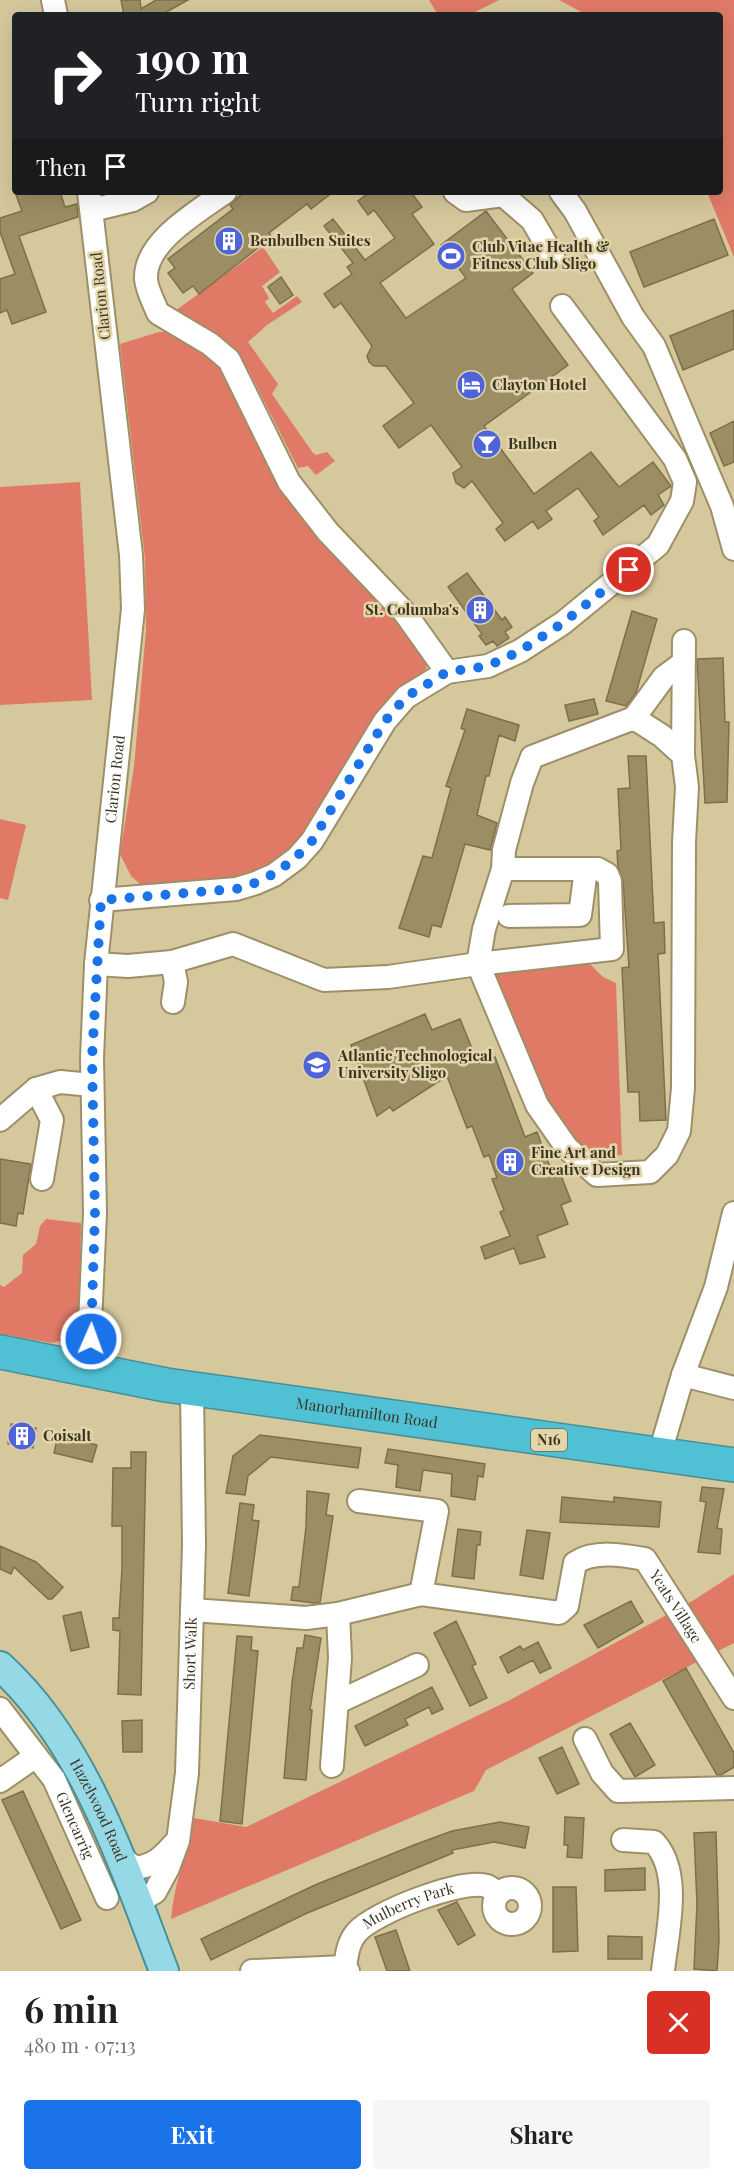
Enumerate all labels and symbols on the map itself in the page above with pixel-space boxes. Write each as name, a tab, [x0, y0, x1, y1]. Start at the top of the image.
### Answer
building icon: Benbulben Suites	[213, 225, 245, 257]
place label: Benbulben Suites	[250, 230, 371, 250]
place label: Club Vitae Health & Fitness Club Sligo	[472, 236, 610, 273]
sports icon: Club Vitae Health & Fitness Club Sligo	[435, 240, 467, 272]
street label: Clarion Road	[85, 251, 115, 341]
hotel icon: Clayton Hotel	[455, 369, 487, 401]
place label: Clayton Hotel	[492, 374, 587, 394]
bar icon: Bulben	[471, 428, 503, 460]
place label: Bulben	[508, 433, 558, 453]
pin	[603, 544, 654, 595]
building icon: St. Columba's	[464, 594, 496, 626]
place label: St. Columba's	[365, 599, 459, 619]
street label: Clarion Road	[100, 734, 129, 824]
place label: Atlantic Technological University Sligo	[337, 1045, 493, 1082]
school or university icon: Atlantic Technological University Sligo	[301, 1049, 333, 1081]
place label: Fine Art and Creative Design	[531, 1142, 641, 1179]
building icon: Fine Art and Creative Design	[494, 1146, 526, 1178]
position arrow	[59, 1307, 123, 1371]
street label: Manorhamilton Road	[295, 1392, 439, 1432]
building icon: Coisalt	[6, 1420, 38, 1452]
place label: Coisalt	[43, 1425, 92, 1445]
road number: N16	[531, 1429, 567, 1451]
street label: Yeats Village	[645, 1565, 707, 1647]
street label: Short Walk	[179, 1616, 201, 1690]
street label: Hazelwood Road	[66, 1755, 132, 1865]
street label: Glencarrig	[52, 1788, 99, 1862]
street label: Mulberry Park	[358, 1877, 457, 1933]

